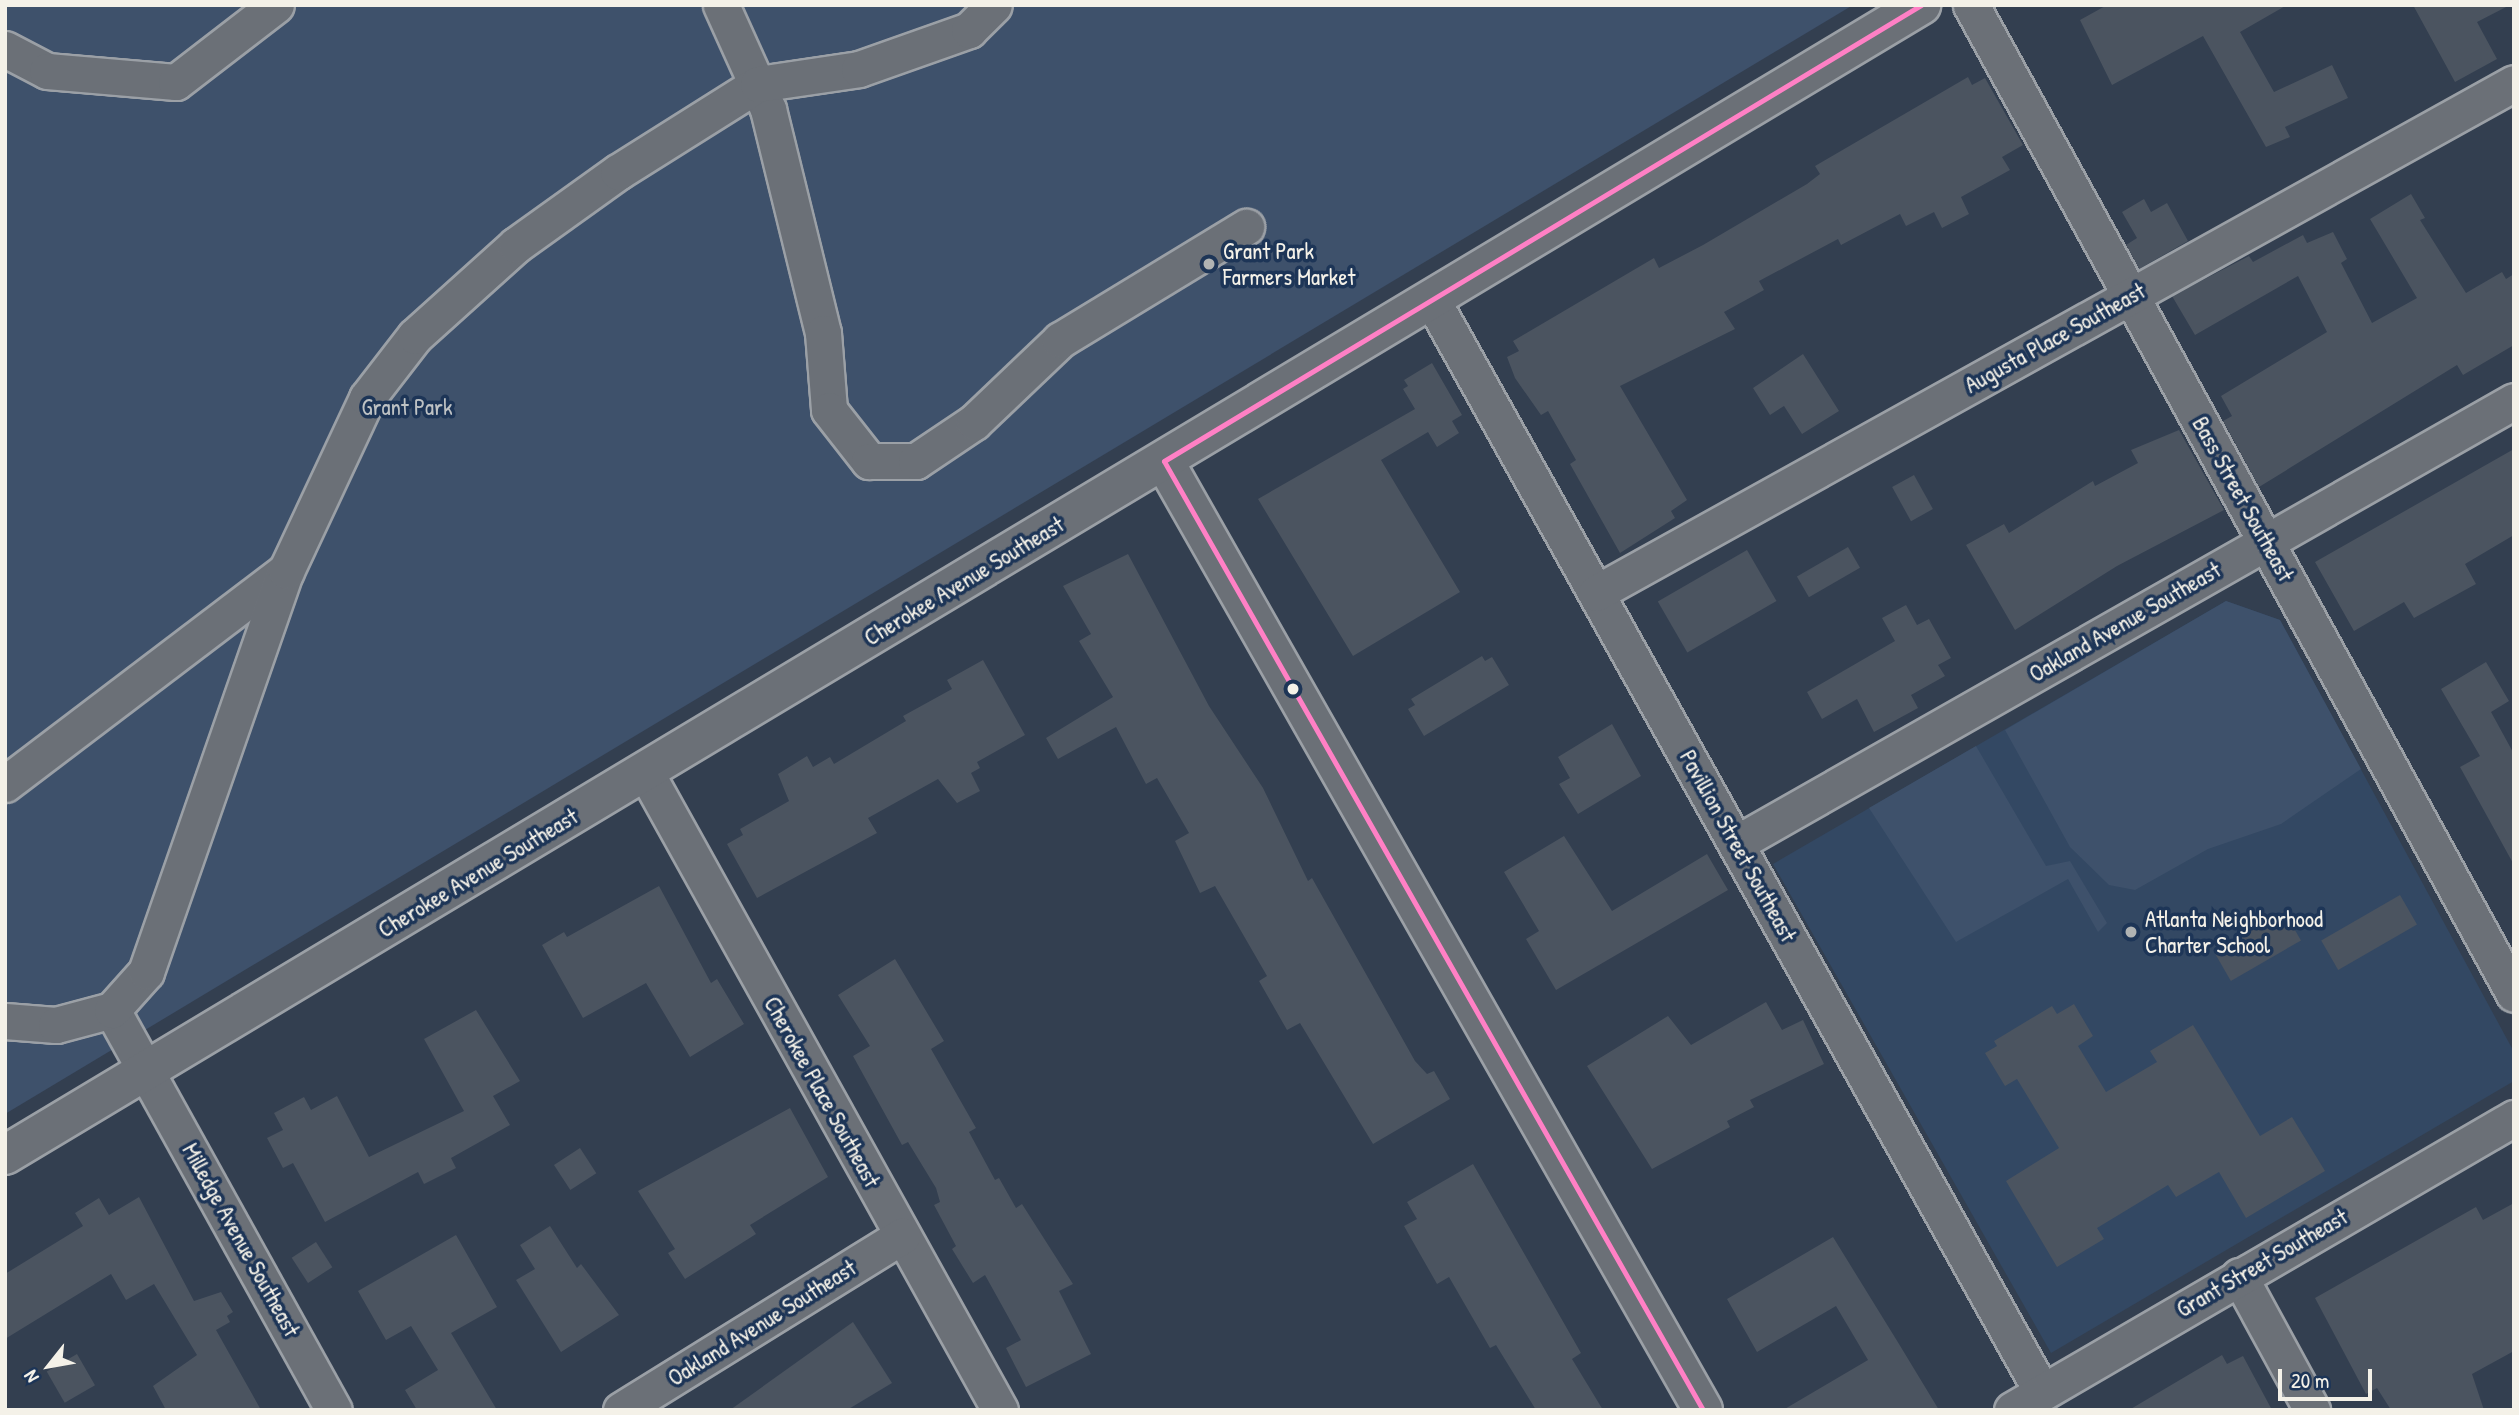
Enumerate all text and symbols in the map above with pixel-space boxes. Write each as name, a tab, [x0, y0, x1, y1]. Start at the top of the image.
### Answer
place label: Grant Park Farmers Market	[1223, 237, 1355, 291]
marker: Grant Park Farmers Market	[1201, 256, 1217, 272]
street label: Augusta Place Southeast	[1960, 277, 2150, 399]
park label: Grant Park	[362, 393, 452, 421]
street label: Bass Street Southeast	[2186, 412, 2300, 586]
street label: Cherokee Avenue Southeast	[859, 510, 1069, 652]
street label: Oakland Avenue Southeast	[2024, 556, 2226, 688]
unlabelled marker	[1286, 682, 1300, 696]
street label: Pavillion Street Southeast	[1674, 745, 1802, 947]
street label: Cherokee Avenue Southeast	[373, 802, 583, 944]
place label: Atlanta Neighborhood Charter School	[2145, 905, 2323, 959]
marker: Atlanta Neighborhood Charter School	[2123, 924, 2139, 940]
street label: Cherokee Place Southeast	[758, 992, 886, 1192]
street label: Milledge Avenue Southeast	[176, 1139, 306, 1341]
street label: Grant Street Southeast	[2172, 1203, 2352, 1323]
street label: Oakland Avenue Southeast	[663, 1254, 861, 1392]
north arrow	[14, 1331, 84, 1401]
scale bar	[2281, 1356, 2376, 1400]
text: N	[17, 1366, 45, 1388]
text: 20 m	[2291, 1366, 2329, 1395]

